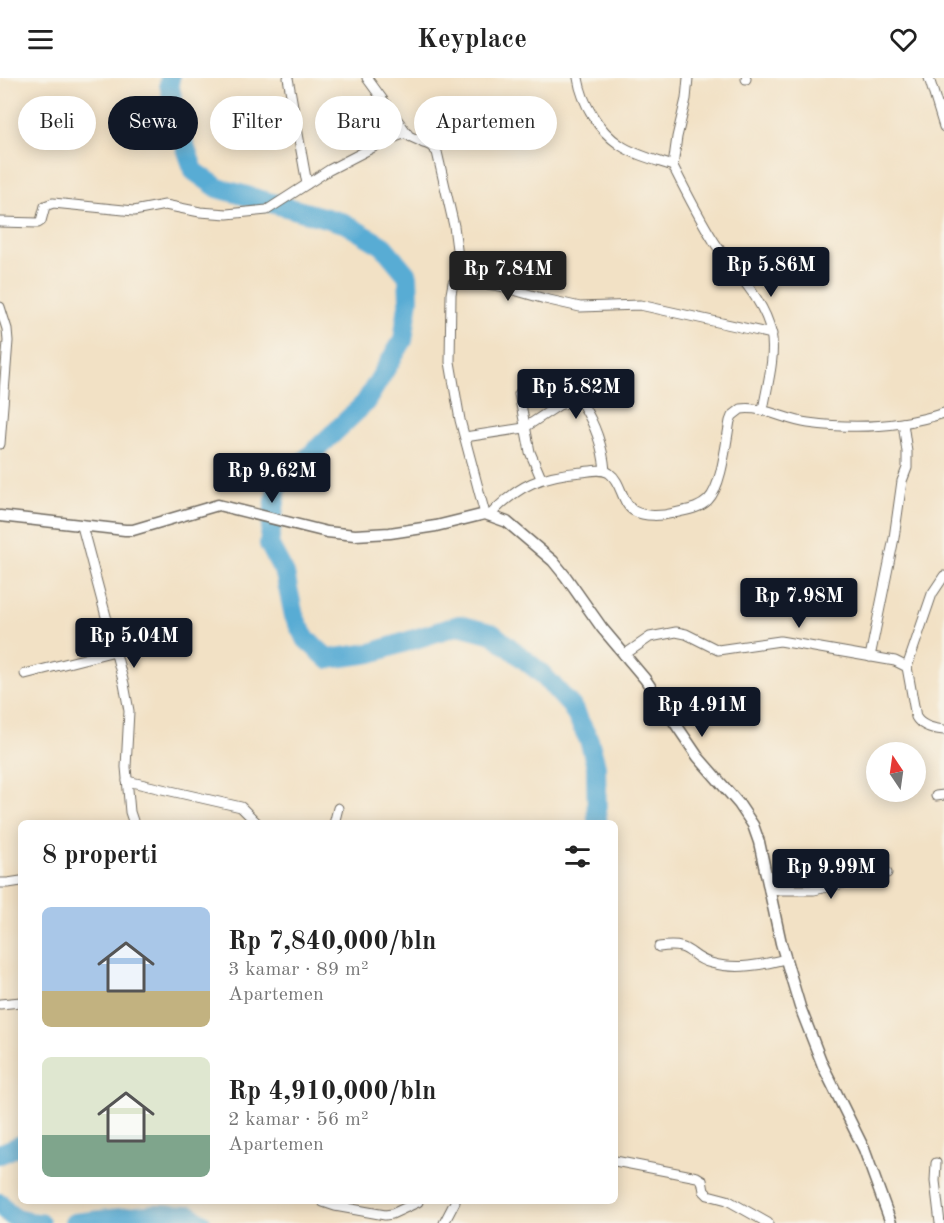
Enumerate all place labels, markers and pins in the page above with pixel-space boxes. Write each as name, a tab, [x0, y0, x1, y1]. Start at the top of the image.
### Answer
pin: Rp 5.86M	[709, 247, 833, 298]
pin: Rp 7.84M	[446, 251, 570, 302]
pin: Rp 5.82M	[514, 369, 638, 420]
pin: Rp 9.62M	[210, 453, 334, 504]
pin: Rp 7.98M	[737, 578, 861, 629]
pin: Rp 5.04M	[72, 618, 196, 669]
pin: Rp 4.91M	[640, 687, 764, 738]
pin: Rp 9.99M	[769, 849, 893, 900]

